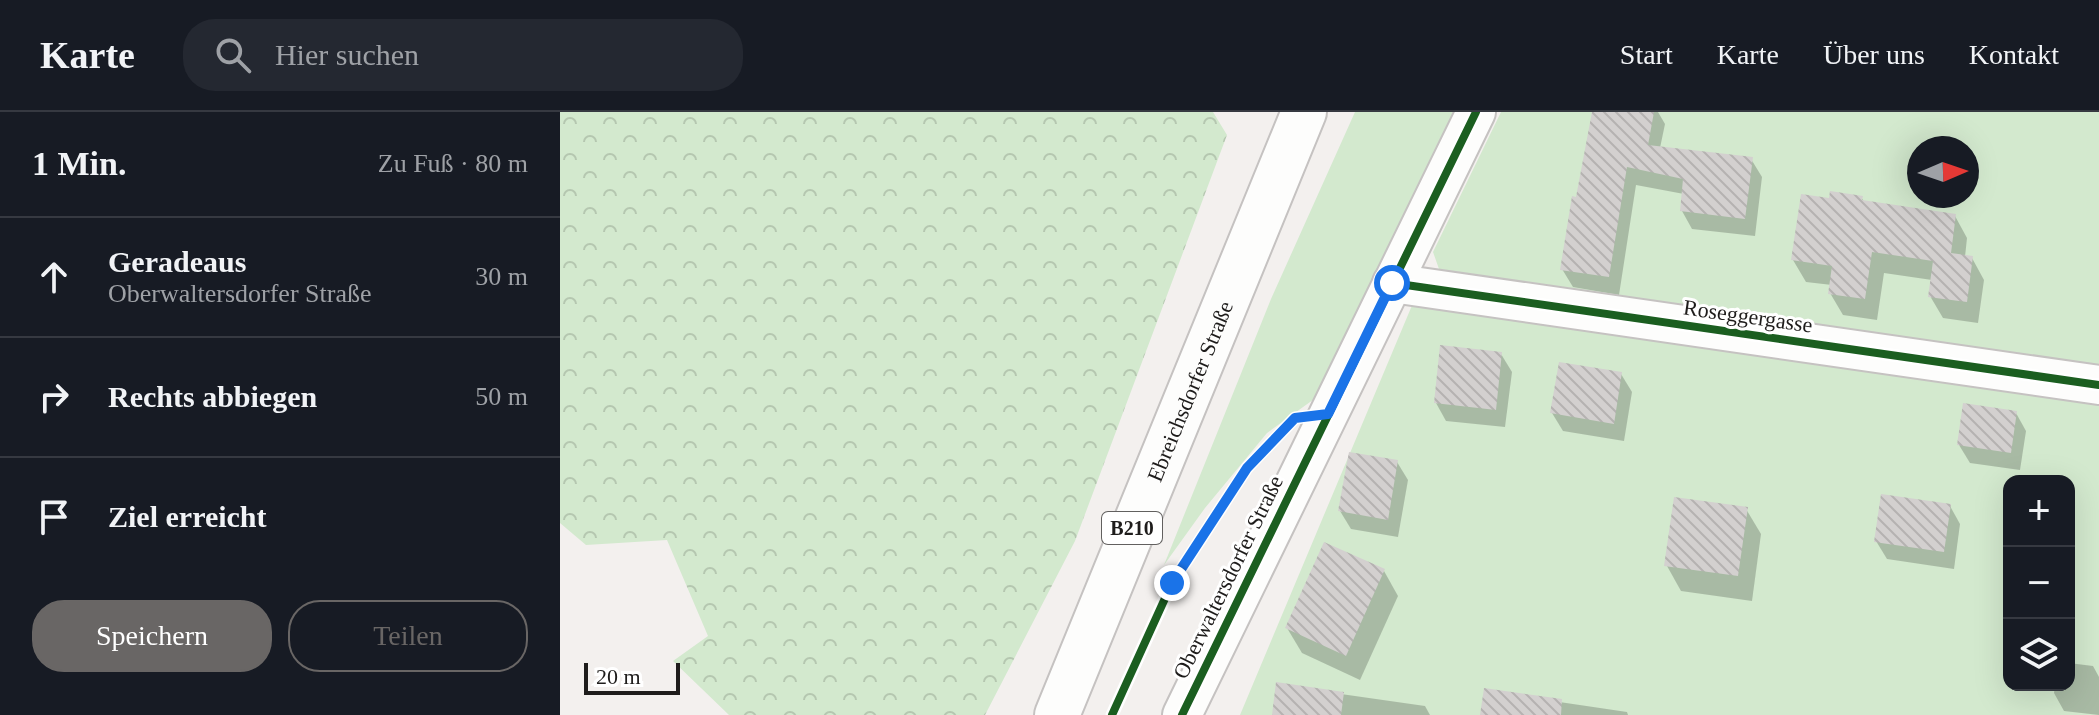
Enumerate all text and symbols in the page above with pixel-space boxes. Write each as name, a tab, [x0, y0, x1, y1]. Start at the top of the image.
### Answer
search box	[183, 19, 743, 91]
icon: search	[211, 33, 255, 77]
text: Karte	[40, 34, 135, 76]
text: Hier suchen	[275, 38, 419, 71]
text: Start	[1620, 39, 1673, 70]
text: Karte	[1717, 39, 1779, 70]
text: Über uns	[1823, 39, 1925, 70]
text: Kontakt	[1969, 39, 2059, 70]
north arrow	[1907, 136, 1979, 208]
text: 1 Min.	[32, 145, 126, 182]
text: Zu Fuß · 80 m	[378, 149, 528, 178]
text: Geradeaus	[108, 245, 246, 278]
icon: ahead	[32, 255, 76, 299]
text: 30 m	[475, 262, 528, 291]
route start	[1374, 265, 1410, 301]
text: Oberwaltersdorfer Straße	[108, 279, 372, 308]
street label: Roseggergasse	[1682, 295, 1814, 337]
street label: Ebreichsdorfer Straße	[1142, 297, 1238, 485]
icon: right	[32, 375, 76, 419]
text: Rechts abbiegen	[108, 380, 317, 413]
text: 50 m	[475, 382, 528, 411]
street label: Oberwaltersdorfer Straße	[1168, 471, 1288, 683]
map controls	[2003, 475, 2075, 691]
button: +	[2003, 475, 2075, 547]
icon: arrive	[32, 495, 76, 539]
text: Ziel erreicht	[108, 500, 267, 533]
road number: B210	[1102, 512, 1162, 544]
button: −	[2003, 547, 2075, 619]
route end	[1154, 565, 1190, 601]
button: Speichern	[32, 600, 272, 672]
button: Teilen	[288, 600, 528, 672]
button: layers	[2003, 619, 2075, 691]
scale bar	[584, 659, 680, 695]
text: 20 m	[596, 664, 641, 689]

